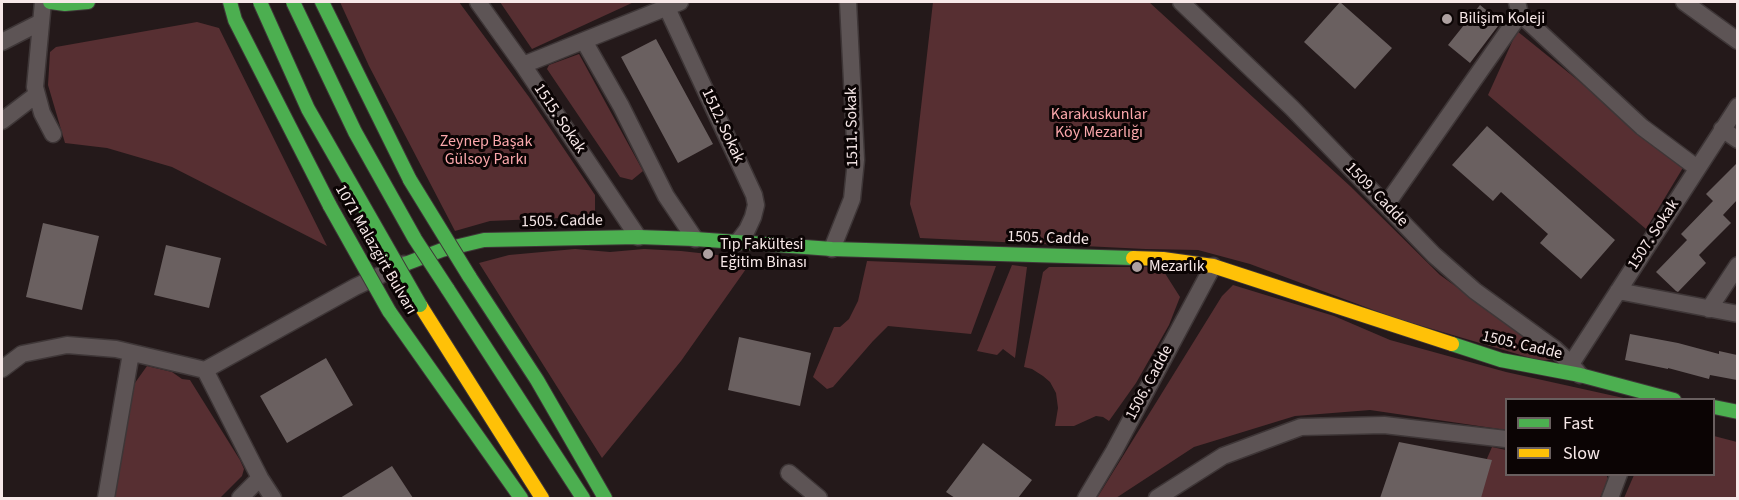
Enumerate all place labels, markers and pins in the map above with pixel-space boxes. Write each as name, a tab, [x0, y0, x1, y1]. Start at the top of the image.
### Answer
place label: Bilişim Koleji	[1459, 9, 1545, 29]
marker: Bilişim Koleji	[1440, 12, 1454, 26]
place label: Tıp Fakültesi Eğitim Binası	[720, 235, 807, 273]
marker: Tıp Fakültesi Eğitim Binası	[701, 247, 715, 261]
place label: Mezarlık	[1149, 257, 1205, 277]
marker: Mezarlık	[1130, 260, 1144, 274]

